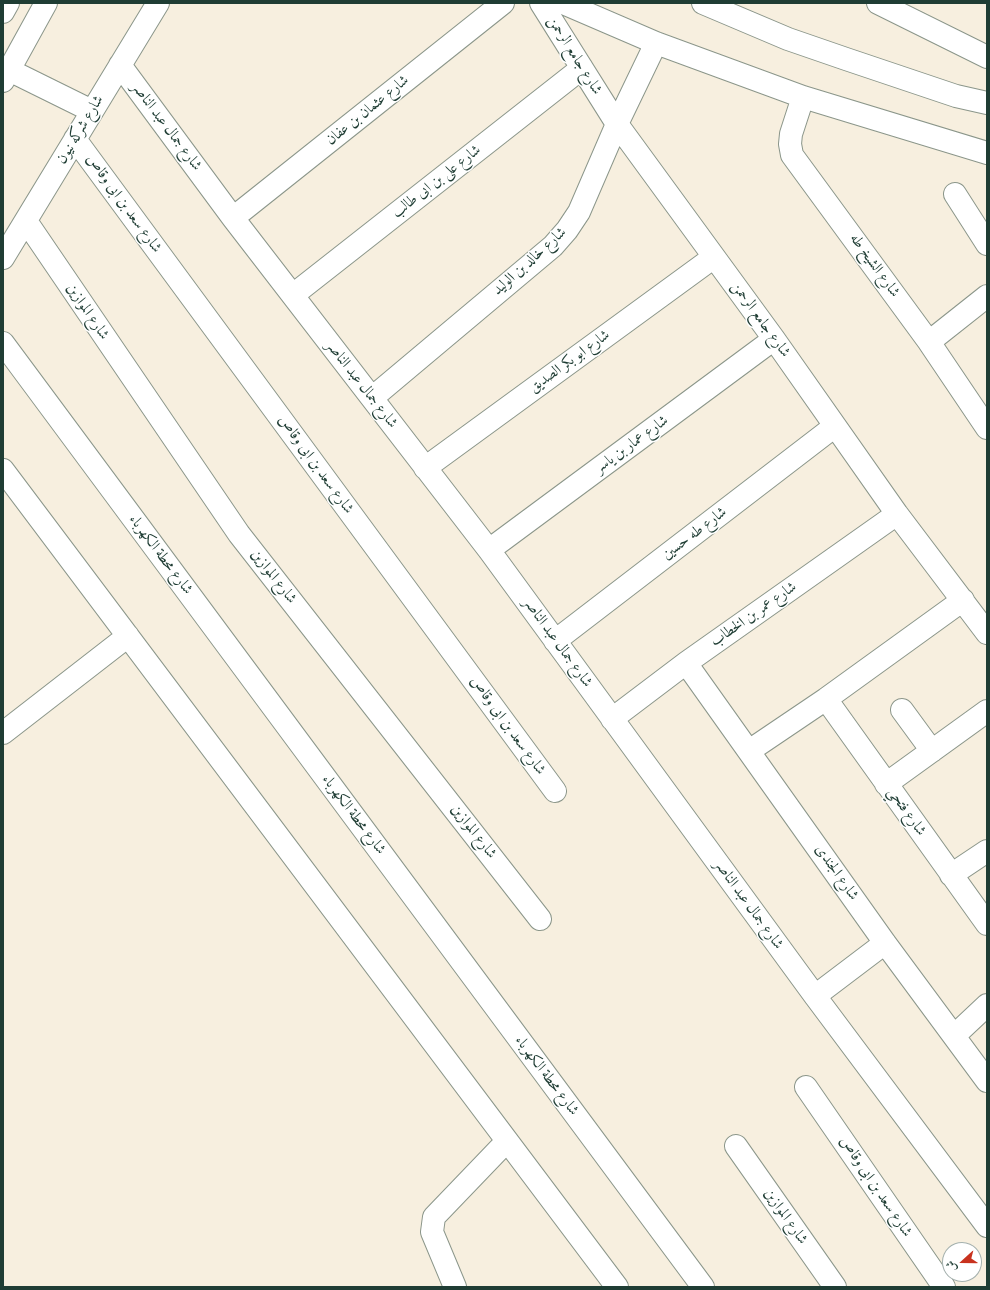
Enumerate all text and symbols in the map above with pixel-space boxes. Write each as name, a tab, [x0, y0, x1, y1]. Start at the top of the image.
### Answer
street label: شارع جامع الرحمن	[543, 13, 605, 99]
street label: شارع عثمان بن عفان	[323, 72, 413, 150]
street label: شارع جمال عبد الناصر	[127, 79, 205, 175]
street label: شارع شركه نيون	[53, 92, 109, 168]
street label: شارع على بن ابى طالب	[389, 142, 485, 222]
street label: شارع سعد بن ابى وقاص	[81, 151, 165, 257]
street label: شارع خالد بن الوليد	[489, 224, 571, 300]
street label: شارع الشيخ طه	[845, 231, 903, 301]
street label: شارع جامع الرحمن	[726, 279, 794, 361]
street label: شارع الموازين	[62, 280, 112, 344]
street label: شارع ابو بكر الصديق	[526, 327, 614, 397]
street label: شارع جمال عبد الناصر	[321, 338, 401, 432]
street label: شارع سعد بن ابى وقاص	[273, 412, 357, 518]
street label: شارع عمار بن ياسر	[592, 412, 672, 478]
street label: شارع طه حسين	[659, 504, 731, 564]
street label: شارع محطة الكهرباء	[124, 511, 196, 599]
street label: شارع الموازين	[246, 546, 300, 608]
street label: شارع عمر بن الخطاب	[707, 579, 801, 651]
street label: شارع جمال عبد الناصر	[518, 595, 596, 691]
street label: شارع سعد بن ابى وقاص	[465, 673, 549, 779]
street label: شارع محطة الكهرباء	[317, 771, 389, 859]
street label: شارع فتحي	[883, 784, 929, 840]
street label: شارع الموازين	[446, 801, 500, 863]
street label: شارع الجندى	[810, 842, 862, 904]
street label: شارع جمال عبد الناصر	[709, 857, 787, 953]
street label: شارع محطة الكهرباء	[510, 1032, 582, 1120]
street label: شارع سعد بن ابى وقاص	[835, 1133, 915, 1241]
street label: شارع الموازين	[759, 1186, 811, 1248]
north arrow	[942, 1242, 982, 1282]
text: ش	[943, 1258, 960, 1274]

